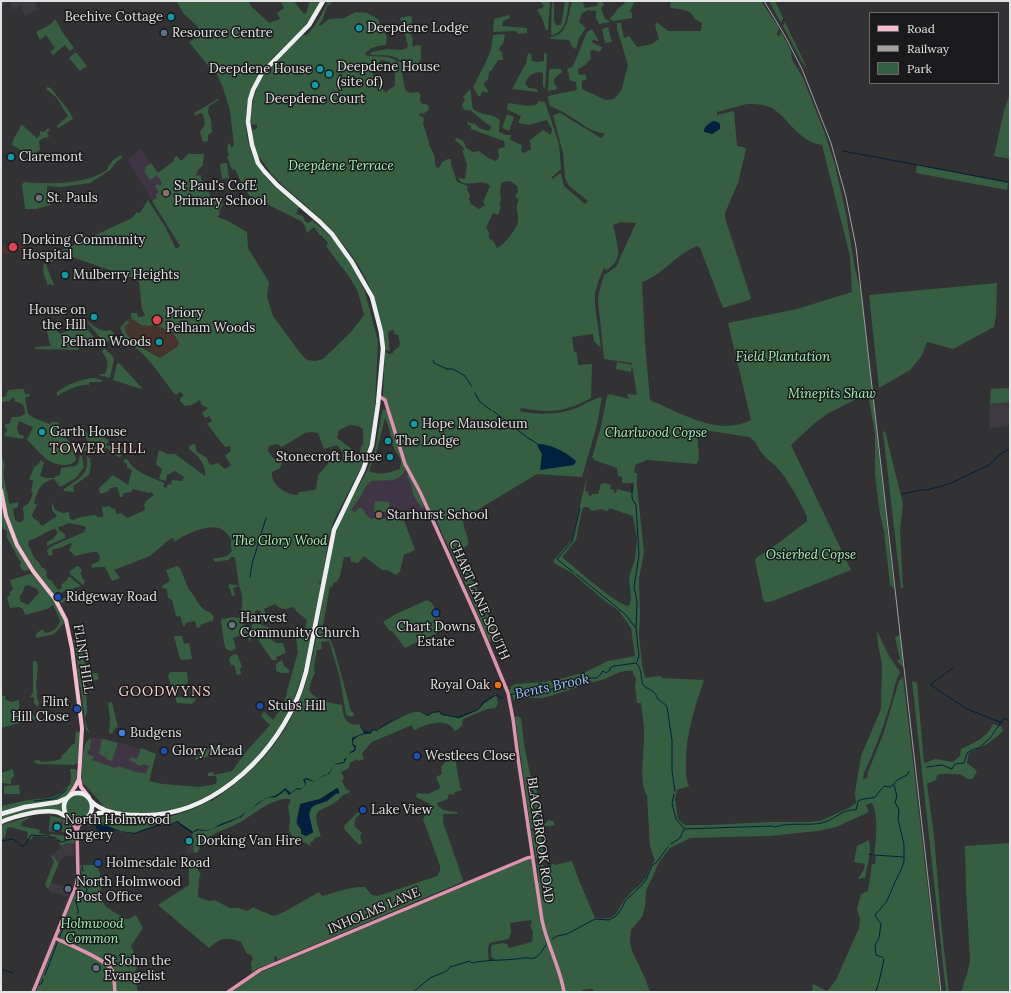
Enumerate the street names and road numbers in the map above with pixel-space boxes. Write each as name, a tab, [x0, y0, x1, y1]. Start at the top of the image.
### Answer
street label: CHART LANE SOUTH	[445, 537, 513, 663]
street label: FLINT HILL	[70, 623, 96, 695]
street label: BLACKBROOK ROAD	[523, 776, 557, 904]
street label: INHOLMS LANE	[326, 885, 422, 937]

